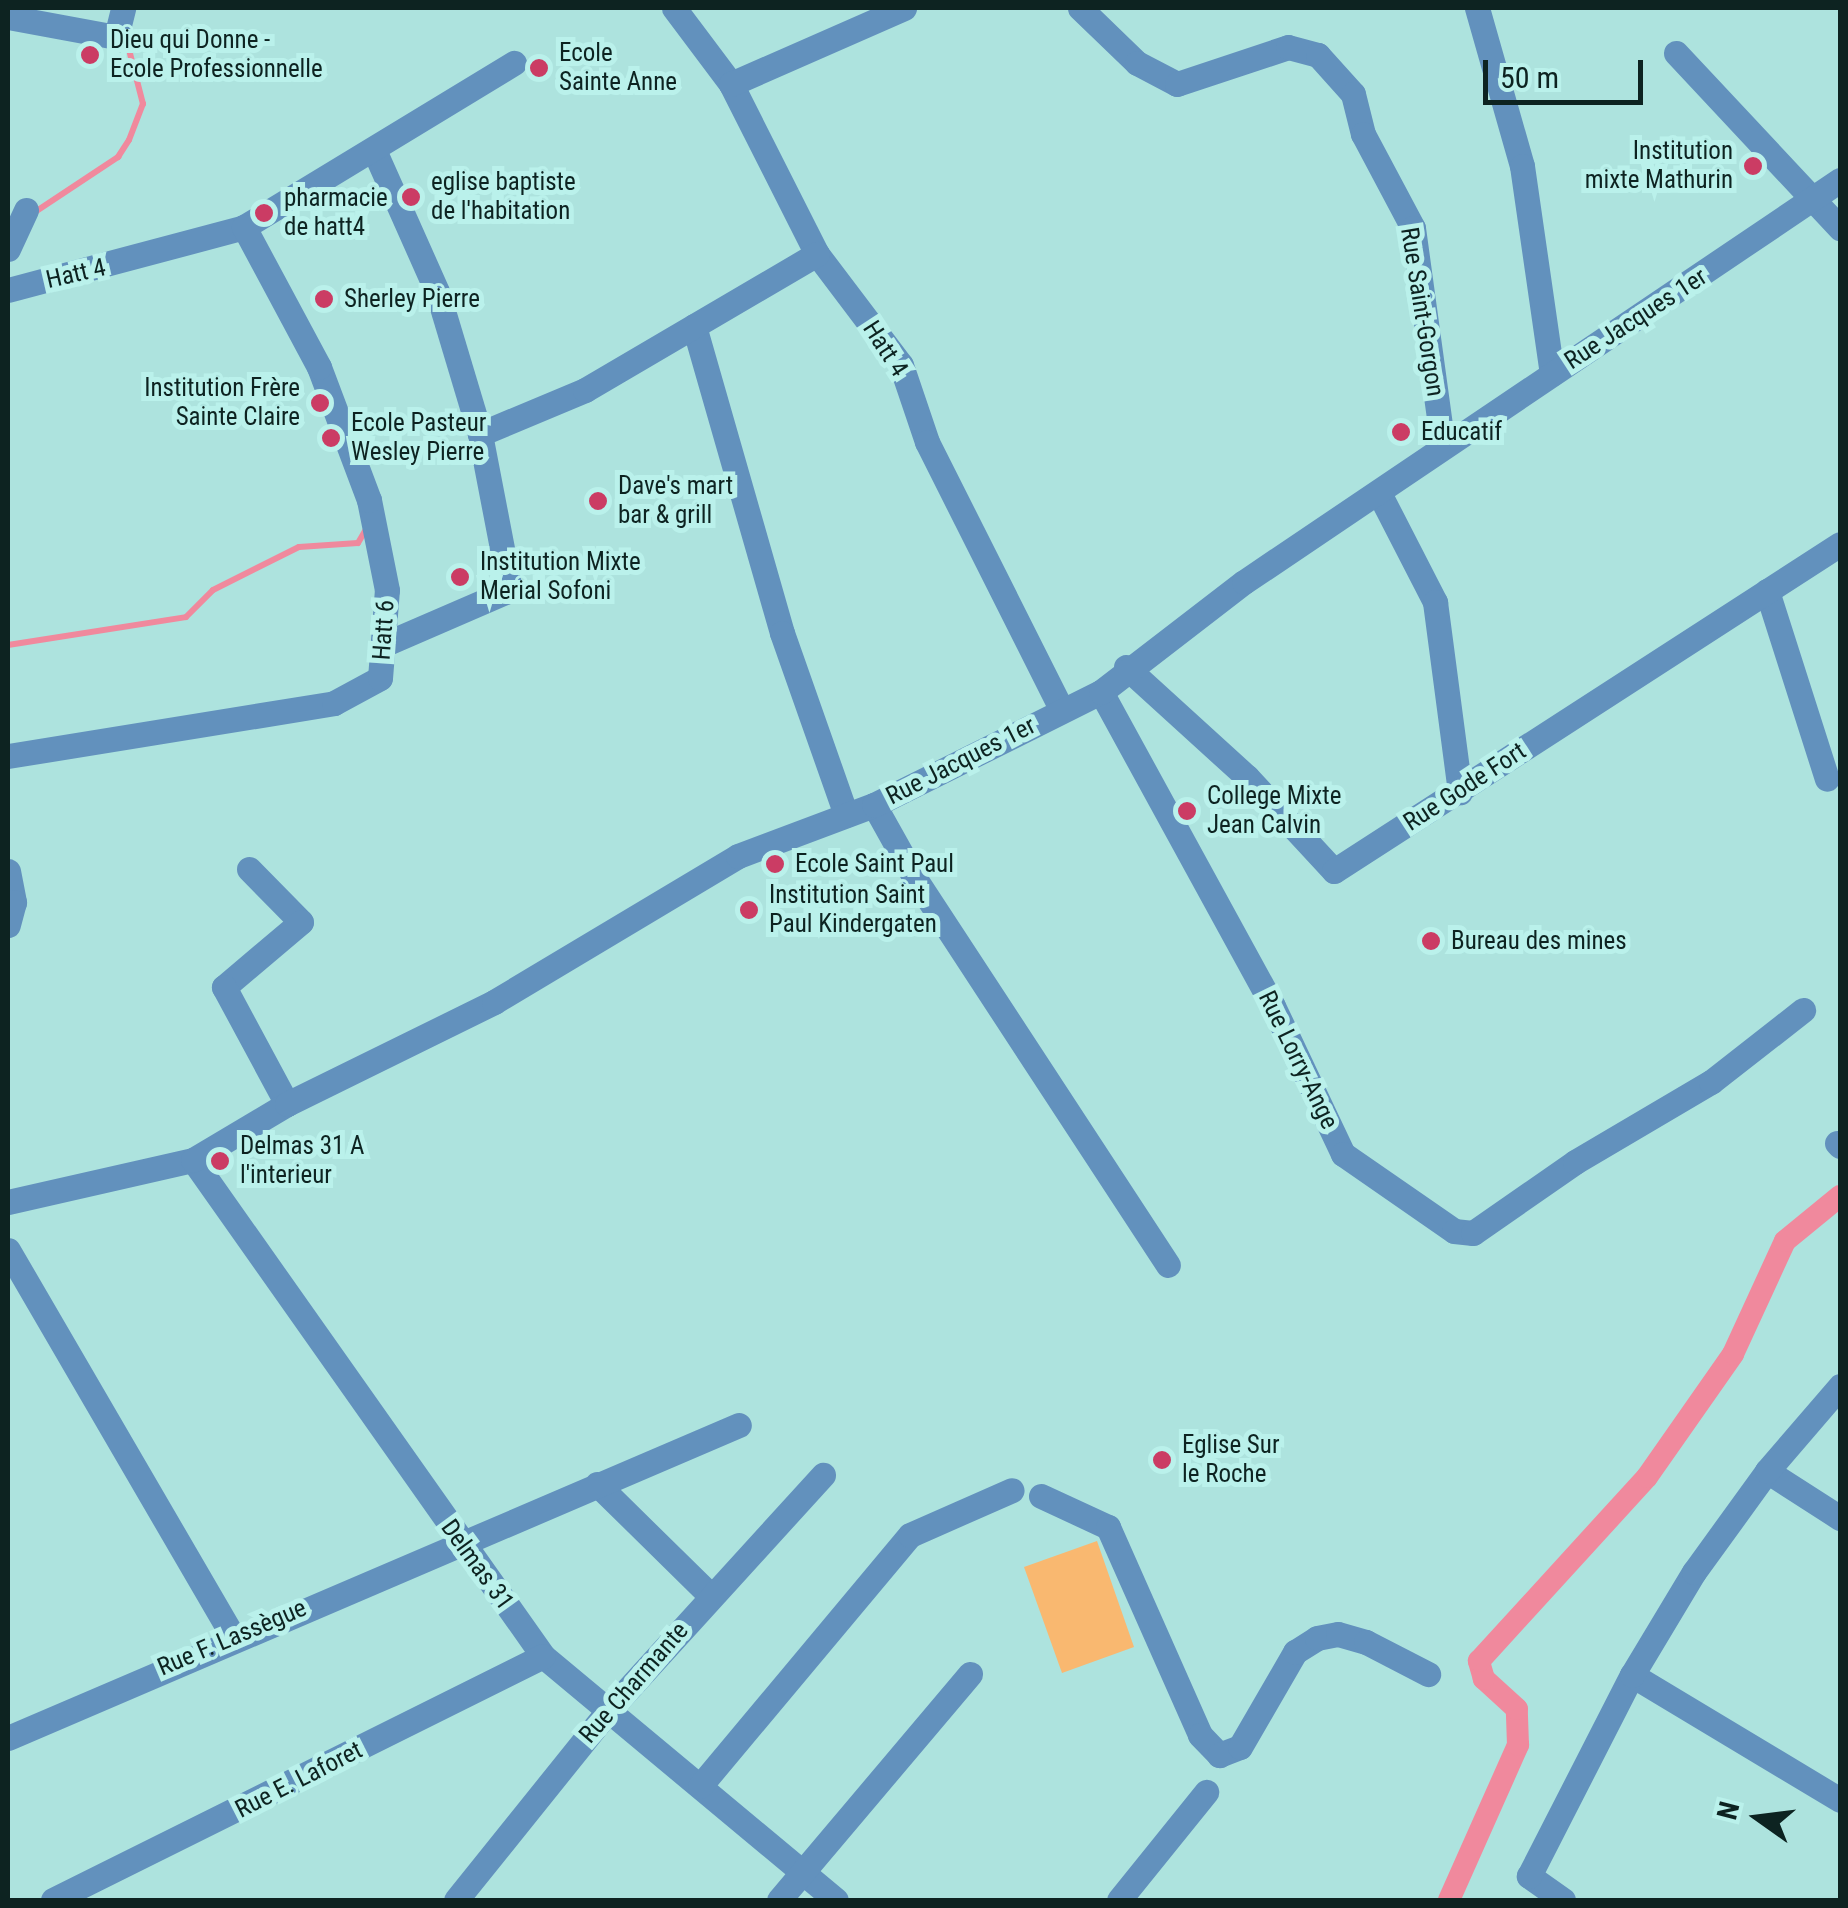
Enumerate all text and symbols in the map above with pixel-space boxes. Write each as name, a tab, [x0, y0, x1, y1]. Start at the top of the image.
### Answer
place label: Dieu qui Donne - Ecole Professionnelle	[110, 26, 323, 85]
place label: Ecole Sainte Anne	[559, 39, 677, 98]
scale bar	[1488, 40, 1648, 102]
marker: Dieu qui Donne - Ecole Professionnelle	[79, 44, 101, 66]
marker: Ecole Sainte Anne	[528, 57, 550, 79]
text: 50 m	[1500, 60, 1559, 95]
place label: Institution mixte Mathurin	[1585, 137, 1733, 196]
marker: Institution mixte Mathurin	[1742, 155, 1764, 177]
place label: eglise baptiste de l'habitation	[431, 168, 576, 227]
place label: pharmacie de hatt4	[284, 184, 388, 243]
marker: eglise baptiste de l'habitation	[400, 186, 422, 208]
marker: pharmacie de hatt4	[253, 202, 275, 224]
street label: Rue Saint-Gorgon	[1394, 225, 1450, 399]
street label: Hatt 4	[43, 253, 109, 295]
street label: Rue Jacques 1er	[1559, 262, 1713, 376]
place label: Sherley Pierre	[344, 284, 480, 314]
marker: Sherley Pierre	[313, 288, 335, 310]
street label: Hatt 4	[856, 316, 914, 382]
place label: Institution Frère Sainte Claire	[144, 374, 300, 433]
marker: Institution Frère Sainte Claire	[309, 392, 331, 414]
place label: Ecole Pasteur Wesley Pierre	[351, 409, 486, 468]
place label: Educatif	[1421, 417, 1502, 447]
marker: Educatif	[1390, 421, 1412, 443]
marker: Ecole Pasteur Wesley Pierre	[320, 427, 342, 449]
place label: Dave's mart bar & grill	[618, 472, 733, 531]
marker: Dave's mart bar & grill	[587, 490, 609, 512]
place label: Institution Mixte Merial Sofoni	[480, 548, 641, 607]
marker: Institution Mixte Merial Sofoni	[449, 566, 471, 588]
street label: Hatt 6	[367, 599, 401, 661]
street label: Rue Jacques 1er	[881, 711, 1041, 811]
street label: Rue Gode Fort	[1398, 736, 1532, 838]
place label: College Mixte Jean Calvin	[1207, 782, 1341, 841]
marker: College Mixte Jean Calvin	[1176, 800, 1198, 822]
place label: Ecole Saint Paul	[795, 849, 954, 879]
marker: Ecole Saint Paul	[764, 853, 786, 875]
place label: Institution Saint Paul Kindergaten	[769, 881, 937, 940]
marker: Institution Saint Paul Kindergaten	[738, 899, 760, 921]
place label: Bureau des mines	[1451, 926, 1627, 956]
marker: Bureau des mines	[1420, 930, 1442, 952]
street label: Rue Lorry-Ange	[1252, 986, 1344, 1134]
place label: Delmas 31 A l'interieur	[240, 1132, 364, 1191]
marker: Delmas 31 A l'interieur	[209, 1150, 231, 1172]
place label: Eglise Sur le Roche	[1182, 1431, 1280, 1490]
marker: Eglise Sur le Roche	[1151, 1449, 1173, 1471]
street label: Delmas 31	[434, 1514, 520, 1616]
street label: Rue F. Lassègue	[153, 1593, 311, 1683]
street label: Rue Charmante	[573, 1616, 695, 1750]
street label: Rue E. Laforet	[231, 1735, 367, 1825]
north arrow	[1708, 1768, 1808, 1868]
text: N	[1710, 1798, 1746, 1823]

